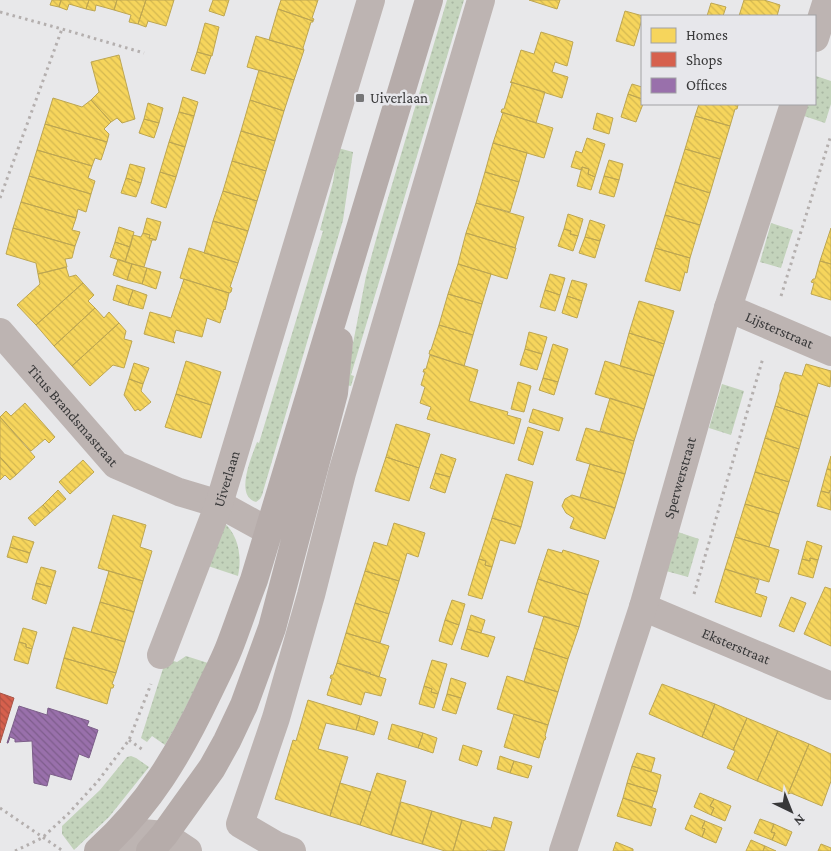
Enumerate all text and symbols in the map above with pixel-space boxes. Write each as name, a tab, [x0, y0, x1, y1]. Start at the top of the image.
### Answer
legend	[641, 15, 816, 105]
text: Homes	[686, 27, 728, 43]
text: Shops	[686, 52, 722, 69]
text: Offices	[686, 77, 727, 93]
place label: Uiverlaan	[370, 90, 428, 106]
marker: Uiverlaan	[354, 92, 366, 104]
street label: Lijsterstraat	[743, 308, 817, 352]
street label: Titus Brandsmastraat	[24, 362, 122, 471]
street label: Sperwerstraat	[660, 434, 699, 521]
street label: Uiverlaan	[211, 449, 243, 509]
street label: Eksterstraat	[700, 625, 774, 668]
north arrow	[766, 786, 816, 836]
text: N	[791, 811, 809, 830]

